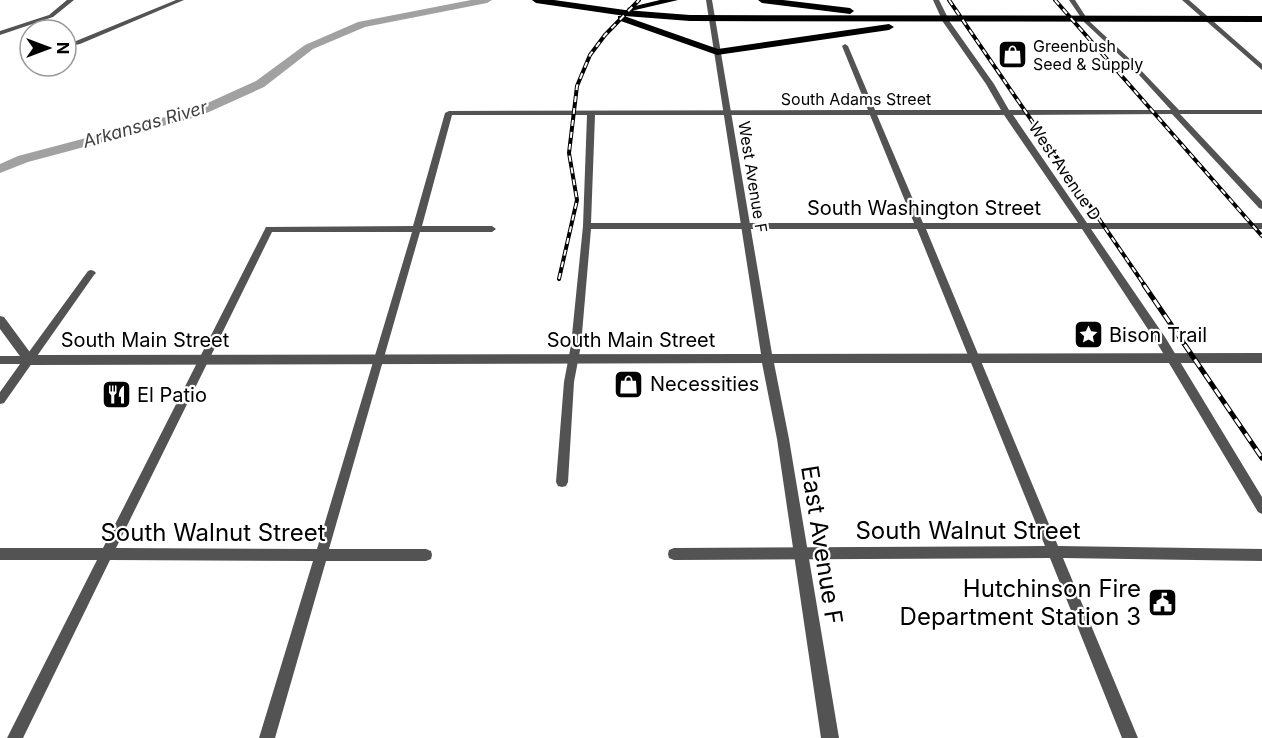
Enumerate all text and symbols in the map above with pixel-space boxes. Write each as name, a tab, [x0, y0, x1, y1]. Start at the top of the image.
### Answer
north arrow	[18, 18, 78, 78]
place label: Greenbush Seed & Supply	[1033, 36, 1143, 74]
shop icon: Greenbush Seed & Supply	[996, 39, 1028, 71]
text: N	[53, 42, 73, 54]
street label: South Adams Street	[781, 89, 931, 109]
water label: Arkansas River	[79, 96, 211, 152]
street label: West Avenue D	[1025, 118, 1105, 224]
street label: West Avenue F	[734, 120, 772, 234]
street label: South Washington Street	[807, 196, 1042, 220]
place icon: Bison Trail	[1072, 319, 1104, 351]
place label: Bison Trail	[1109, 323, 1207, 347]
street label: South Main Street	[61, 328, 230, 352]
street label: South Main Street	[547, 328, 716, 352]
shop icon: Necessities	[613, 368, 645, 400]
place label: Necessities	[650, 372, 759, 396]
restaurant icon: El Patio	[100, 379, 132, 411]
place label: El Patio	[137, 383, 207, 407]
street label: East Avenue F	[795, 464, 849, 626]
street label: South Walnut Street	[855, 516, 1081, 545]
street label: South Walnut Street	[100, 518, 326, 547]
place label: Hutchinson Fire Department Station 3	[900, 574, 1141, 631]
public building icon: Hutchinson Fire Department Station 3	[1146, 586, 1178, 618]

